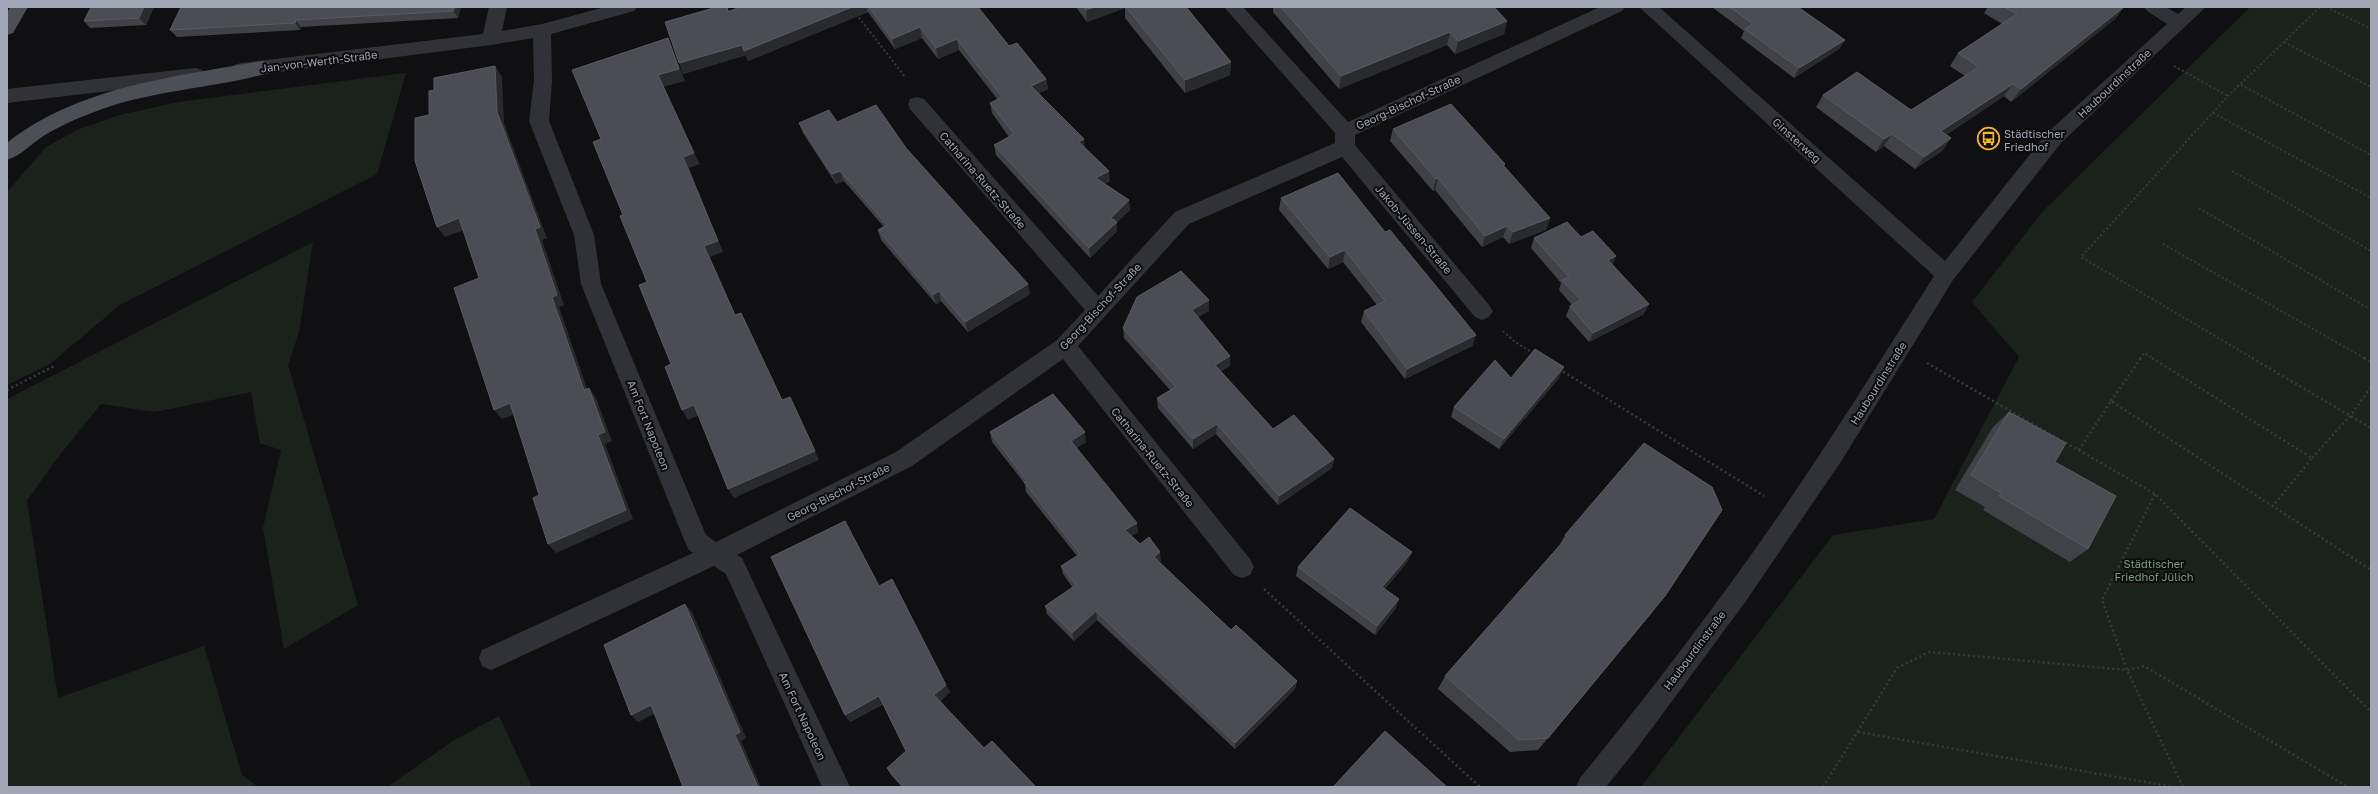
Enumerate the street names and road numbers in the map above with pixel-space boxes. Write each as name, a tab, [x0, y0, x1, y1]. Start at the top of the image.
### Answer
street label: Haubourdinstraße	[2075, 46, 2153, 120]
street label: Jan-von-Werth-Straße	[260, 47, 378, 75]
street label: Georg-Bischof-Straße	[1354, 72, 1462, 132]
street label: Ginsterweg	[1770, 115, 1824, 165]
street label: Catharina-Ruetz-Straße	[937, 129, 1029, 231]
street label: Jakob-Jüssen-Straße	[1373, 182, 1455, 276]
street label: Georg-Bischof-Straße	[1056, 260, 1144, 352]
street label: Haubourdinstraße	[1847, 339, 1909, 427]
street label: Am Fort Napoleon	[625, 378, 673, 472]
street label: Catharina-Ruetz-Straße	[1109, 405, 1197, 509]
street label: Georg-Bischof-Straße	[784, 460, 892, 524]
street label: Haubourdinstraße	[1660, 608, 1728, 692]
street label: Am Fort Napoleon	[777, 670, 829, 762]

